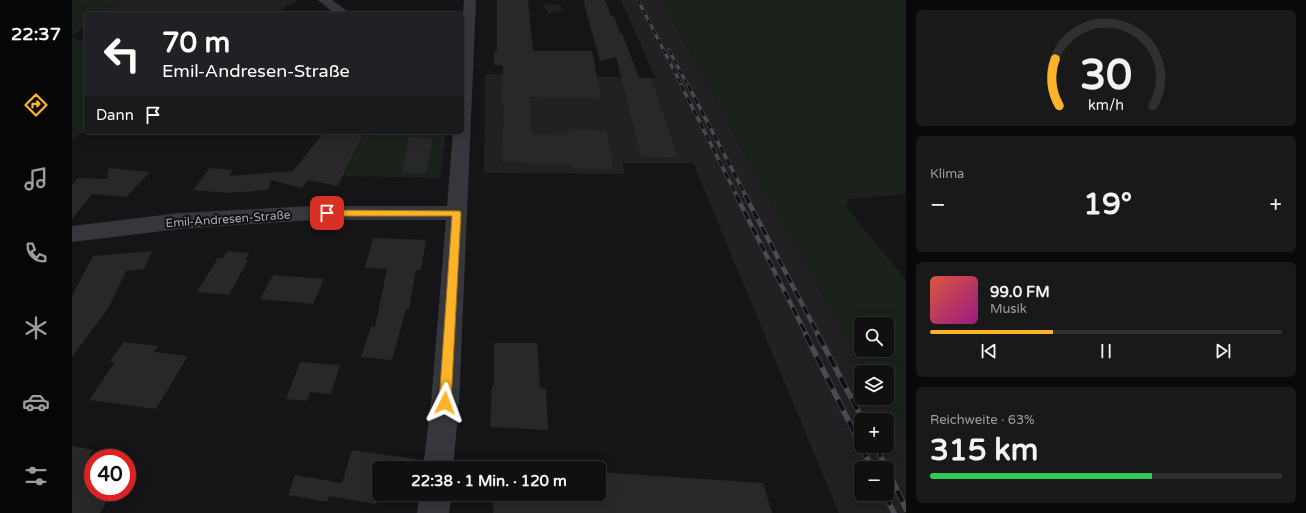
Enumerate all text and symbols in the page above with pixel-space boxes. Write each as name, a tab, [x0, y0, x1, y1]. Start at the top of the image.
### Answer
text: 22:37	[11, 23, 61, 45]
text: 70 m	[162, 26, 230, 60]
icon: left	[96, 28, 148, 80]
text: 30	[1080, 51, 1132, 101]
text: Emil-Andresen-Straße	[162, 60, 350, 82]
icon: directions	[22, 91, 50, 119]
text: km/h	[1088, 96, 1124, 113]
icon: arrive	[142, 104, 164, 126]
text: Dann	[96, 106, 134, 124]
icon: music	[22, 165, 50, 193]
text: Klima	[930, 166, 964, 182]
text: 19°	[1083, 186, 1132, 223]
text: −	[930, 192, 946, 218]
text: +	[1270, 192, 1282, 218]
pin	[310, 196, 344, 230]
icon: arrive	[316, 202, 338, 224]
street label: Emil-Andresen-Straße	[165, 208, 291, 230]
icon: phone	[22, 239, 50, 267]
text: 99.0 FM	[990, 283, 1050, 301]
text: Musik	[990, 301, 1027, 317]
icon: climate	[22, 314, 50, 342]
map controls	[854, 317, 894, 501]
button: search	[854, 317, 894, 357]
icon: previous	[978, 340, 1000, 362]
icon: pause	[1095, 340, 1117, 362]
icon: next	[1212, 340, 1234, 362]
button: layers	[854, 365, 894, 405]
position arrow	[424, 382, 466, 424]
icon: car	[22, 388, 50, 416]
text: Reichweite · 63%	[930, 412, 1035, 428]
button: +	[854, 413, 894, 453]
text: 315 km	[930, 432, 1038, 469]
speed limit sign: 40	[84, 449, 136, 501]
button: −	[854, 461, 894, 501]
icon: filters	[22, 462, 50, 490]
text: 22:38 · 1 Min. · 120 m	[411, 472, 567, 490]

